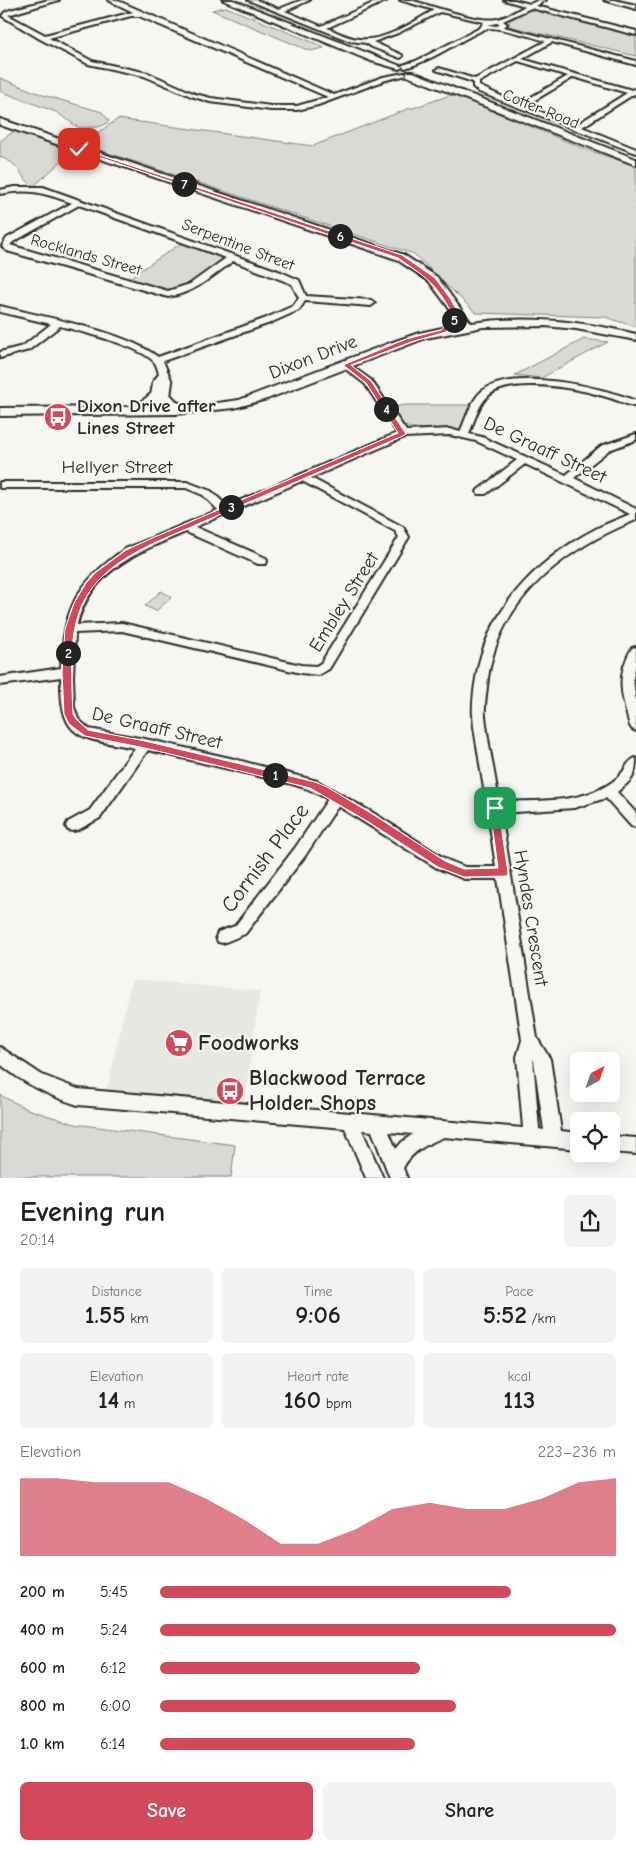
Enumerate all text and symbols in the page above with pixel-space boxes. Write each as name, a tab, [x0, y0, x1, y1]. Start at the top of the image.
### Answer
street label: Cotter Road	[500, 85, 582, 133]
pin	[58, 128, 100, 170]
icon: check	[65, 135, 93, 163]
pin: 7	[172, 172, 196, 196]
text: 7	[181, 176, 188, 193]
street label: Serpentine Street	[179, 215, 297, 275]
pin: 6	[328, 224, 352, 248]
text: 6	[337, 228, 344, 245]
street label: Rocklands Street	[29, 231, 144, 280]
pin: 5	[442, 308, 466, 332]
text: 5	[451, 312, 458, 329]
street label: Dixon Drive	[266, 330, 360, 384]
place label: Dixon Drive after Lines Street	[77, 395, 216, 439]
pin: 4	[374, 396, 398, 422]
text: 4	[383, 401, 390, 418]
bus stop icon: Dixon Drive after Lines Street	[43, 402, 73, 432]
street label: De Graaff Street	[480, 412, 610, 488]
street label: Hellyer Street	[62, 456, 173, 478]
pin: 3	[218, 494, 244, 520]
text: 3	[228, 499, 235, 516]
street label: Embley Street	[305, 548, 384, 656]
pin: 2	[56, 640, 80, 666]
text: 2	[65, 645, 72, 662]
street label: De Graaff Street	[90, 702, 225, 754]
pin: 1	[262, 762, 288, 788]
text: 1	[273, 767, 278, 784]
pin	[474, 787, 516, 829]
icon: arrive	[481, 794, 509, 822]
street label: Cornish Place	[216, 798, 314, 918]
street label: Hyndes Crescent	[509, 848, 553, 988]
supermarket icon: Foodworks	[164, 1028, 194, 1058]
place label: Foodworks	[198, 1030, 299, 1056]
north arrow	[570, 1052, 620, 1102]
map controls	[570, 1052, 620, 1162]
place label: Blackwood Terrace Holder Shops	[249, 1065, 426, 1116]
bus stop icon: Blackwood Terrace Holder Shops	[215, 1076, 245, 1106]
button: locate	[570, 1112, 620, 1162]
button: share	[564, 1195, 616, 1247]
text: Evening run	[20, 1196, 165, 1228]
text: 20:14	[20, 1231, 55, 1249]
text: Distance	[92, 1283, 142, 1300]
text: Time	[303, 1283, 333, 1300]
text: Pace	[505, 1283, 533, 1300]
text: 1.55	[85, 1300, 126, 1329]
text: 9:06	[295, 1300, 341, 1329]
text: 5:52	[483, 1300, 527, 1329]
text: km	[126, 1310, 149, 1327]
text: /km	[527, 1310, 556, 1327]
text: Elevation	[90, 1368, 143, 1385]
text: Heart rate	[287, 1368, 349, 1385]
text: kcal	[508, 1368, 531, 1385]
text: 14	[98, 1385, 119, 1414]
text: 160	[284, 1385, 321, 1414]
text: 113	[503, 1385, 535, 1414]
text: m	[119, 1395, 135, 1412]
text: bpm	[321, 1395, 352, 1412]
text: Elevation	[20, 1443, 81, 1461]
text: 223–236 m	[538, 1443, 616, 1461]
text: 200 m	[20, 1583, 65, 1601]
text: 5:45	[100, 1583, 128, 1601]
text: 400 m	[20, 1621, 64, 1639]
text: 5:24	[100, 1621, 128, 1639]
text: 600 m	[20, 1659, 65, 1677]
text: 6:12	[100, 1659, 126, 1677]
text: 800 m	[20, 1697, 65, 1715]
text: 6:00	[100, 1697, 131, 1715]
text: 1.0 km	[20, 1735, 65, 1753]
text: 6:14	[100, 1735, 126, 1753]
button: Save	[20, 1782, 313, 1840]
button: Share	[323, 1782, 616, 1840]

